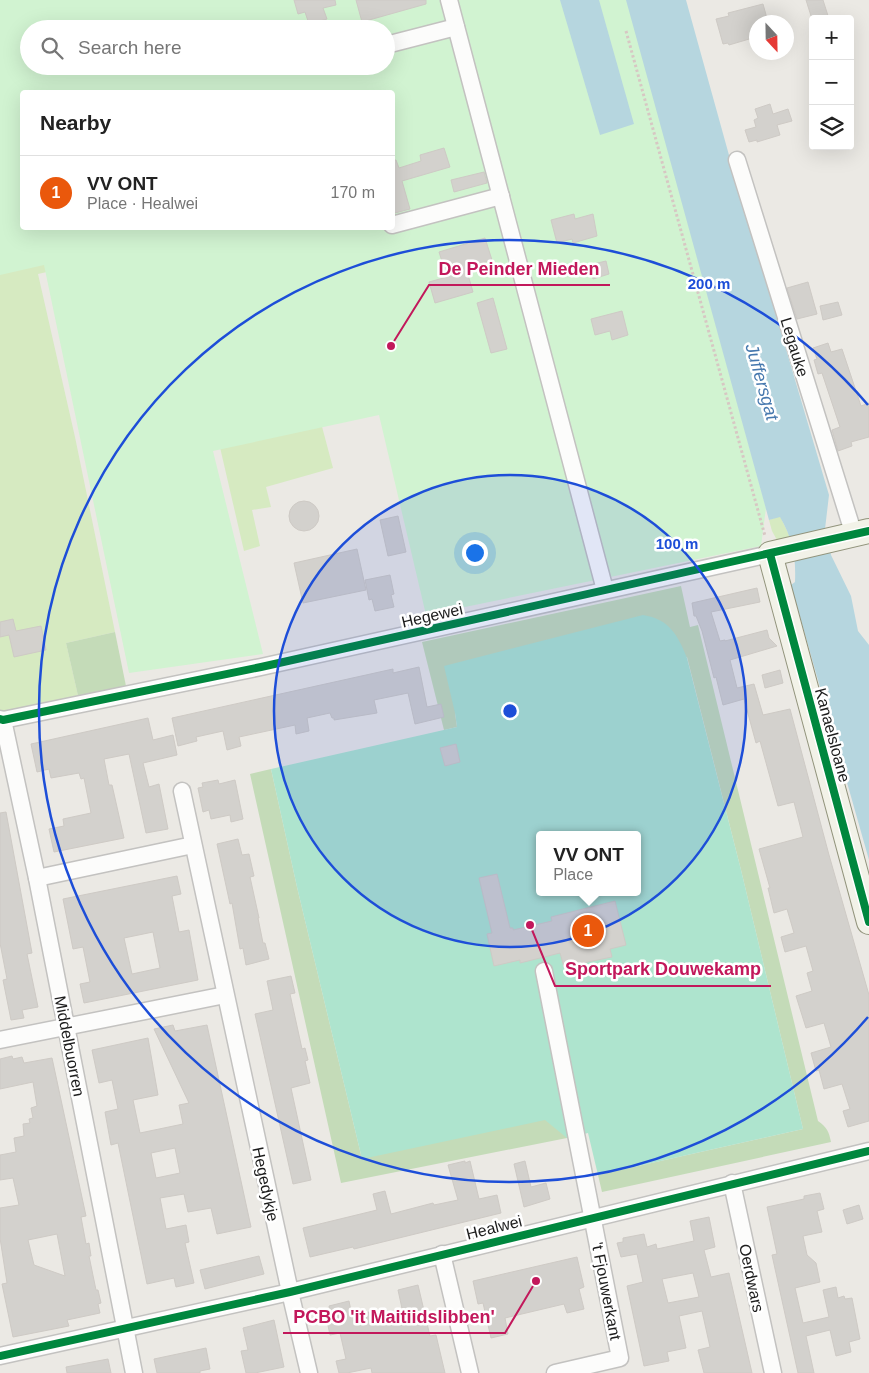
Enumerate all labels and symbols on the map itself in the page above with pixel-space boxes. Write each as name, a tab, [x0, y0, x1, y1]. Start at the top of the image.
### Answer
north arrow	[749, 15, 794, 60]
callout: De Peinder Mieden	[429, 252, 610, 285]
text: De Peinder Mieden	[438, 259, 600, 279]
text: 200 m	[688, 275, 730, 292]
street label: Legauke	[777, 315, 812, 379]
water label: Juffersgat	[741, 340, 783, 424]
text: 100 m	[656, 535, 698, 552]
your location	[462, 540, 488, 566]
street label: Hegewei	[400, 600, 464, 631]
street label: Kanaelsloane	[812, 686, 853, 784]
centre of rings	[501, 702, 519, 720]
pin: 1	[572, 912, 604, 950]
callout: Sportpark Douwekamp	[555, 953, 771, 986]
text: Sportpark Douwekamp	[565, 959, 761, 979]
street label: Middelbuorren	[51, 994, 88, 1098]
street label: Hegedykje	[249, 1145, 282, 1223]
street label: Healwei	[464, 1212, 524, 1243]
street label: 't Fjouwerkant	[589, 1241, 624, 1342]
street label: Oerdwars	[736, 1242, 767, 1314]
callout: PCBO 'it Maitiidslibben'	[283, 1300, 505, 1333]
text: PCBO 'it Maitiidslibben'	[293, 1307, 495, 1327]

